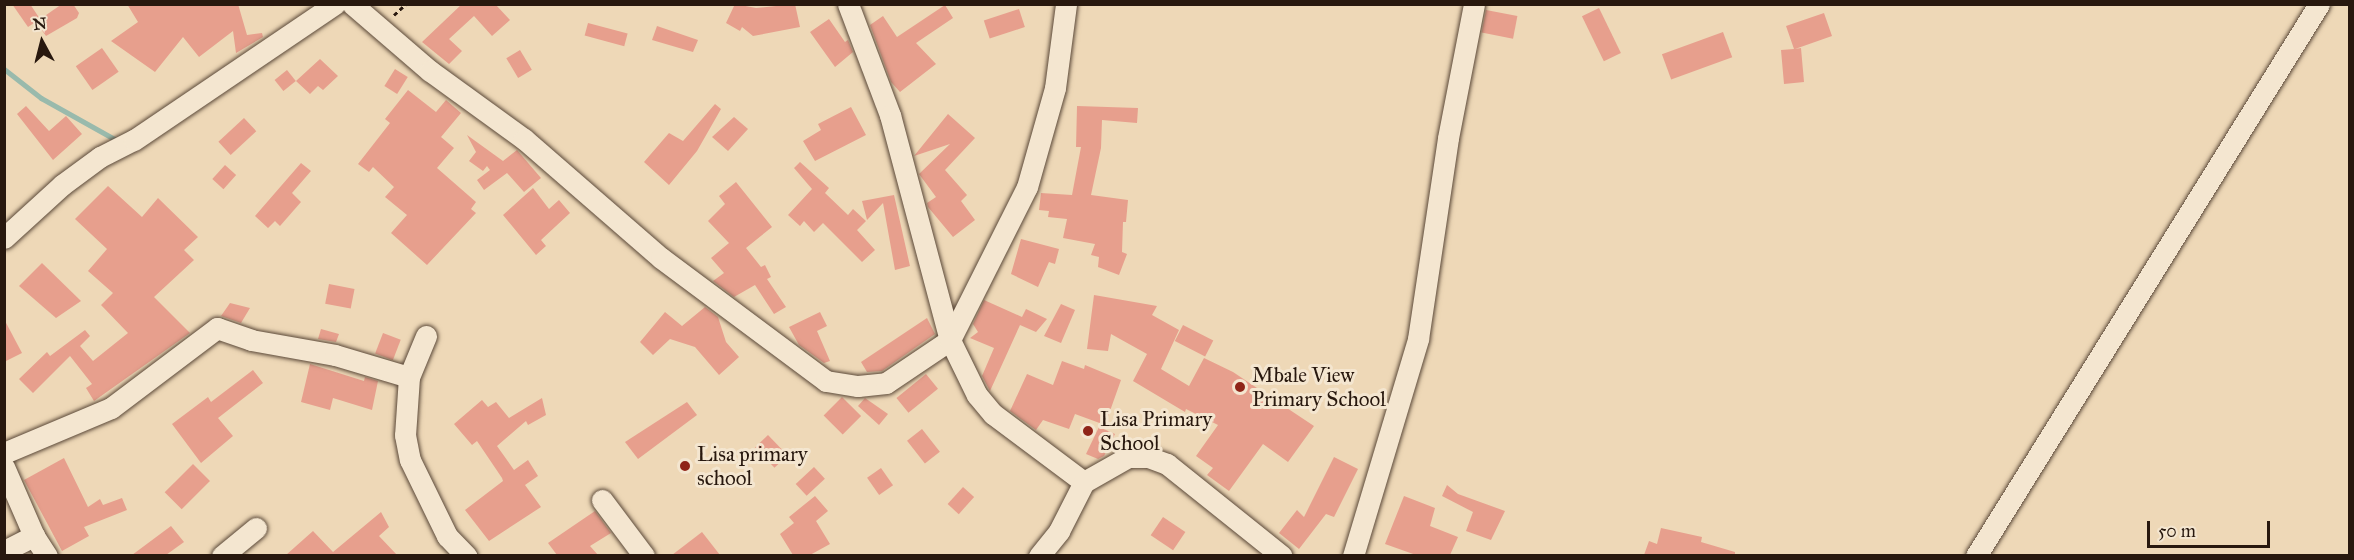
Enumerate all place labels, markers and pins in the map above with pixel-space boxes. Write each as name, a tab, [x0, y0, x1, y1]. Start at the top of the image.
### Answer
place label: Mbale View Primary School	[1252, 362, 1386, 412]
marker: Mbale View Primary School	[1233, 380, 1247, 394]
place label: Lisa Primary School	[1100, 406, 1212, 456]
marker: Lisa Primary School	[1081, 424, 1095, 438]
place label: Lisa primary school	[697, 441, 808, 491]
marker: Lisa primary school	[678, 459, 692, 473]

